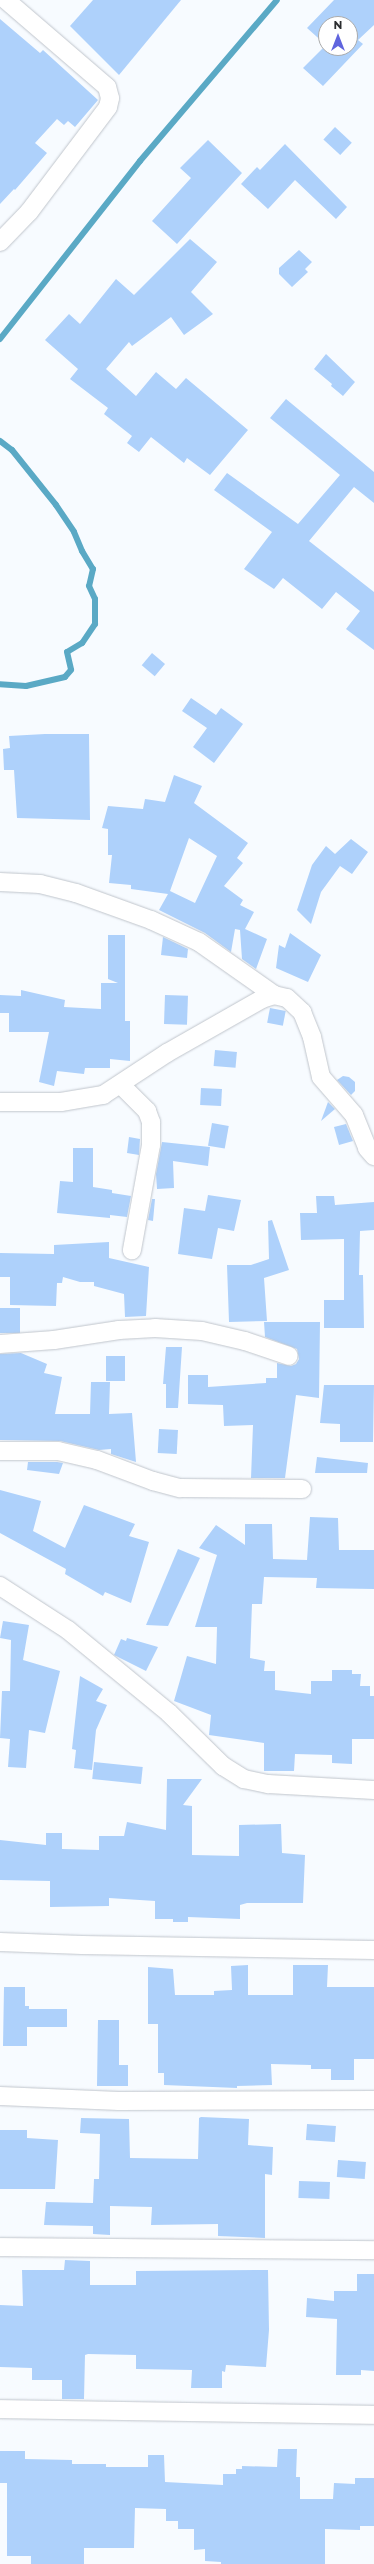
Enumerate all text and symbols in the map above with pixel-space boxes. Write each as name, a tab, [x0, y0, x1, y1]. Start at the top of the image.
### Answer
north arrow	[318, 16, 358, 56]
text: N	[334, 18, 342, 32]

